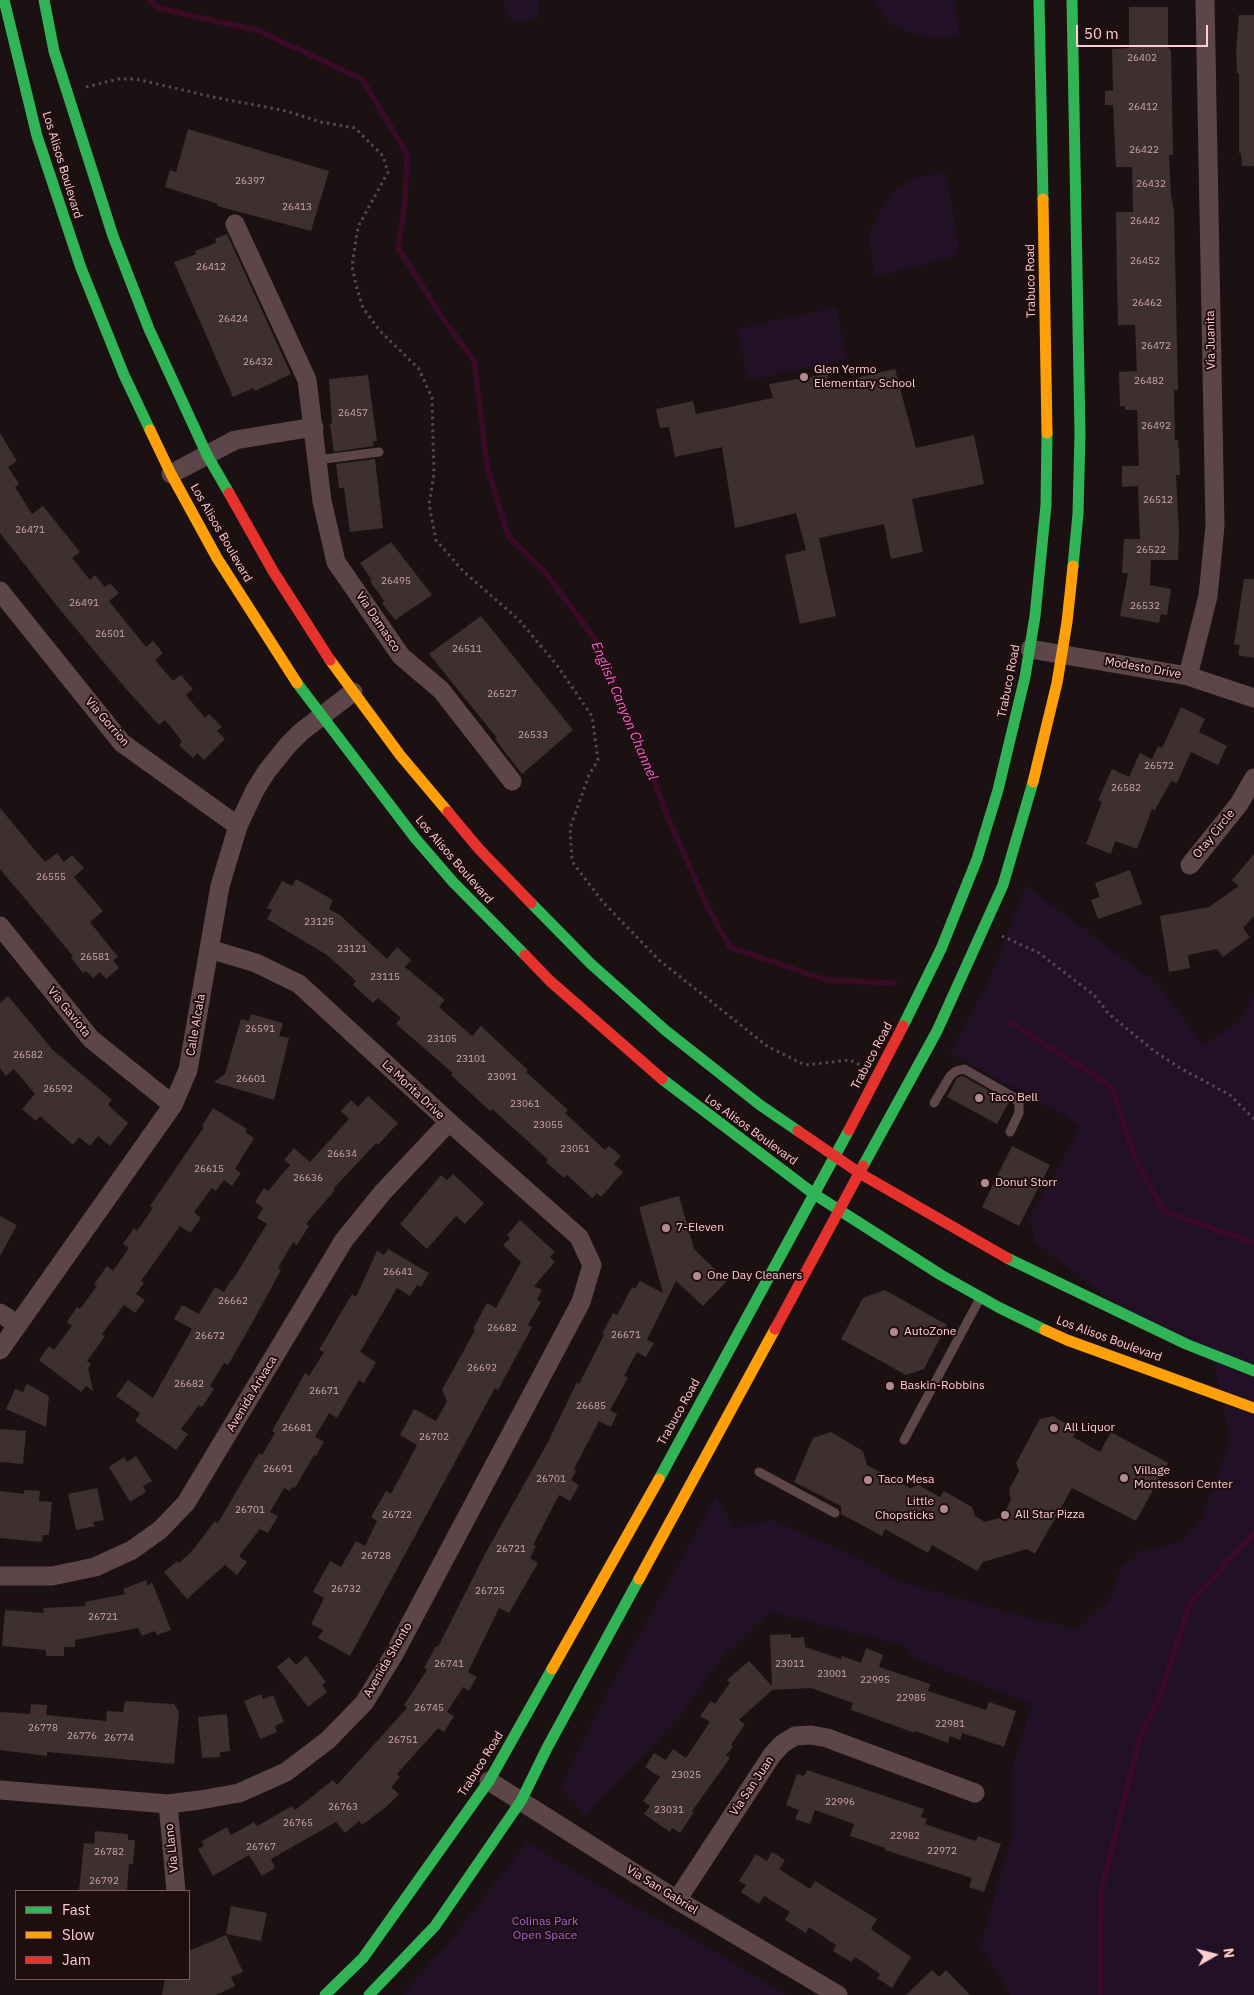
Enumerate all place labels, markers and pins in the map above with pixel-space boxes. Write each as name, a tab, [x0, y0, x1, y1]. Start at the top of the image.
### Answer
place label: Glen Yermo Elementary School	[814, 363, 915, 391]
marker: Glen Yermo Elementary School	[798, 371, 810, 383]
place label: Taco Bell	[989, 1091, 1038, 1105]
marker: Taco Bell	[973, 1092, 985, 1104]
place label: Donut Storr	[995, 1176, 1057, 1190]
marker: Donut Storr	[979, 1177, 991, 1189]
place label: 7-Eleven	[676, 1221, 724, 1235]
marker: 7-Eleven	[660, 1222, 672, 1234]
place label: One Day Cleaners	[707, 1269, 802, 1283]
marker: One Day Cleaners	[691, 1270, 703, 1282]
place label: AutoZone	[904, 1325, 956, 1339]
marker: AutoZone	[888, 1326, 900, 1338]
place label: Baskin-Robbins	[900, 1379, 985, 1393]
marker: Baskin-Robbins	[884, 1380, 896, 1392]
place label: All Liquor	[1064, 1421, 1115, 1435]
marker: All Liquor	[1048, 1422, 1060, 1434]
place label: Village Montessori Center	[1134, 1464, 1233, 1492]
marker: Village Montessori Center	[1118, 1472, 1130, 1484]
place label: Taco Mesa	[878, 1473, 935, 1487]
marker: Taco Mesa	[862, 1474, 874, 1486]
place label: Little Chopsticks	[875, 1495, 934, 1523]
marker: Little Chopsticks	[938, 1503, 950, 1515]
place label: All Star Pizza	[1015, 1508, 1085, 1522]
marker: All Star Pizza	[999, 1509, 1011, 1521]

